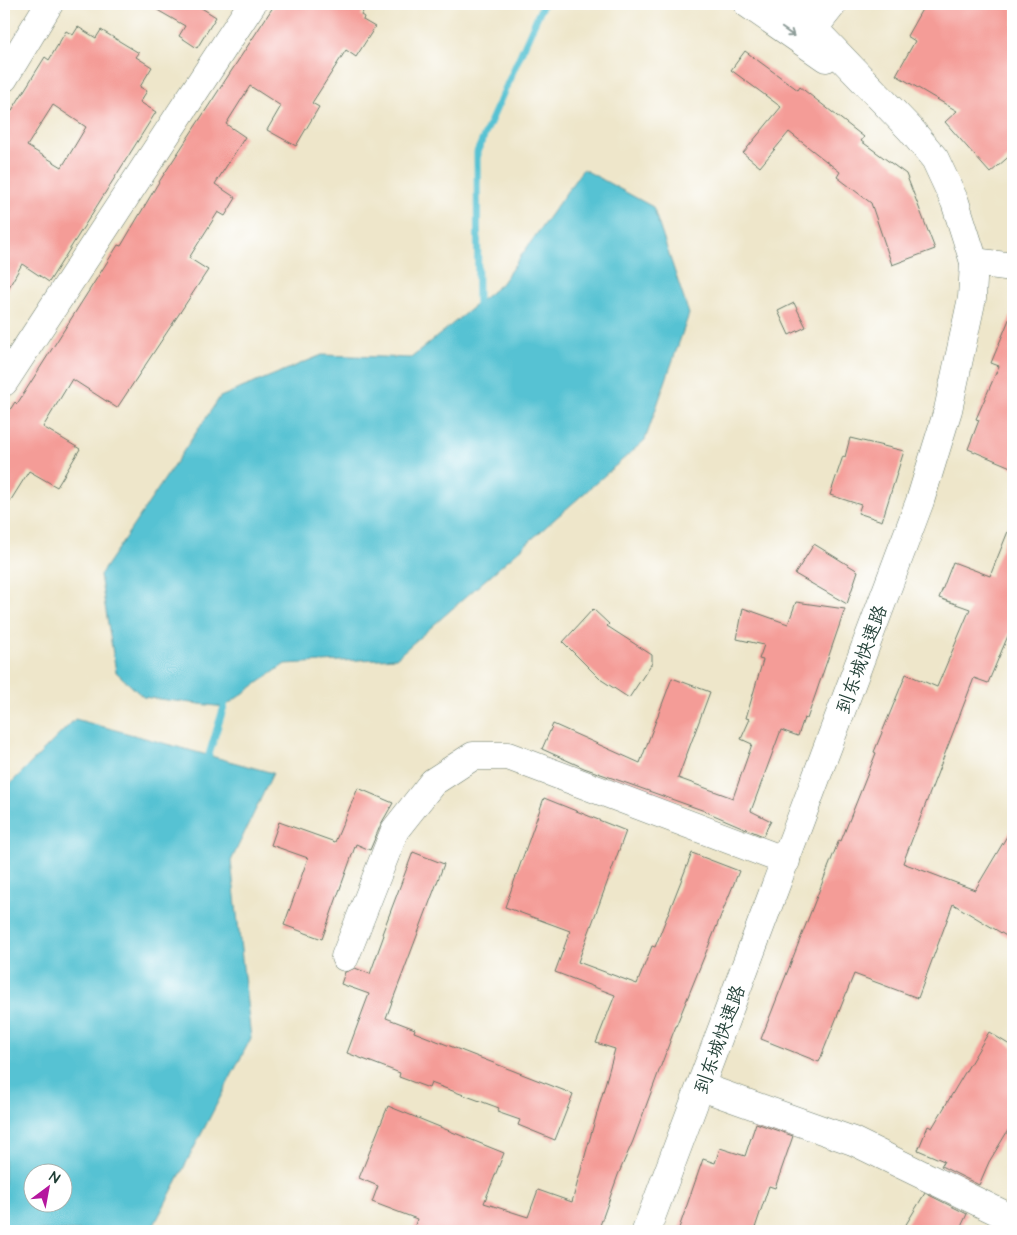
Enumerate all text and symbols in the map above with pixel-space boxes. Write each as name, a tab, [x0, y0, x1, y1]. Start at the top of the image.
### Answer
one-way arrow	[781, 27, 795, 37]
street label: 到东城快速路	[830, 601, 895, 718]
street label: 到东城快速路	[688, 981, 753, 1098]
north arrow	[22, 1162, 72, 1212]
text: N	[45, 1167, 64, 1189]

